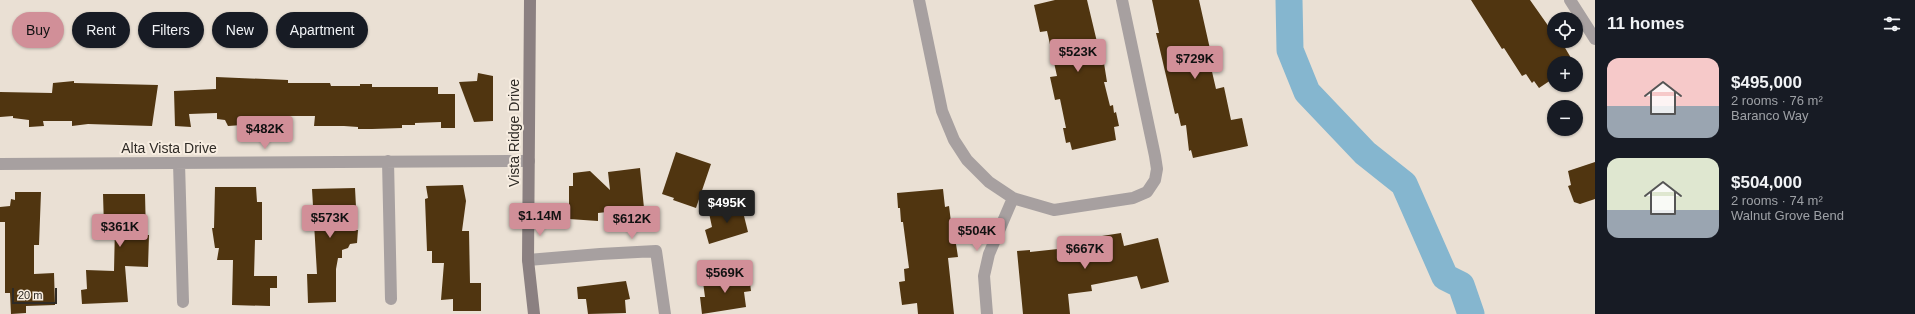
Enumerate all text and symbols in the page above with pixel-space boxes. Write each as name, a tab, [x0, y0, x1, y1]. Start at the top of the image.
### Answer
chip: Buy	[12, 12, 64, 48]
chip: Rent	[72, 12, 130, 48]
chip: Filters	[138, 12, 204, 48]
chip: New	[212, 12, 268, 48]
chip: Apartment	[276, 12, 368, 48]
map controls	[1547, 12, 1583, 136]
button: locate	[1547, 12, 1583, 48]
icon: filters	[1881, 13, 1903, 35]
text: 11 homes	[1607, 14, 1685, 33]
pin: $523K	[1050, 39, 1106, 73]
text: $523K	[1059, 44, 1097, 59]
pin: $729K	[1167, 46, 1223, 80]
text: $729K	[1176, 51, 1214, 66]
button: +	[1547, 56, 1583, 92]
text: $495,000	[1731, 73, 1802, 92]
icon: home	[1639, 74, 1687, 122]
street label: Vista Ridge Drive	[506, 79, 522, 187]
text: 2 rooms · 76 m²	[1731, 93, 1823, 108]
button: −	[1547, 100, 1583, 136]
text: Baranco Way	[1731, 108, 1809, 123]
pin: $482K	[237, 116, 293, 150]
text: $482K	[246, 121, 284, 136]
street label: Alta Vista Drive	[121, 140, 217, 156]
text: $504,000	[1731, 173, 1802, 192]
icon: home	[1639, 174, 1687, 222]
pin: $495K	[699, 190, 755, 224]
text: 2 rooms · 74 m²	[1731, 193, 1823, 208]
text: $495K	[708, 195, 746, 210]
pin: $1.14M	[507, 203, 573, 237]
pin: $573K	[302, 205, 358, 239]
pin: $612K	[604, 206, 660, 240]
text: $1.14M	[518, 208, 562, 223]
text: Walnut Grove Bend	[1731, 208, 1844, 223]
text: $573K	[311, 210, 349, 225]
text: $612K	[613, 211, 651, 226]
pin: $361K	[92, 214, 148, 248]
pin: $504K	[949, 218, 1005, 252]
text: $361K	[101, 219, 139, 234]
text: $504K	[958, 223, 996, 238]
pin: $667K	[1057, 236, 1113, 270]
text: $667K	[1066, 241, 1104, 256]
pin: $569K	[697, 260, 753, 294]
text: $569K	[706, 265, 744, 280]
scale bar	[12, 286, 57, 305]
text: 20 m	[18, 289, 42, 301]

